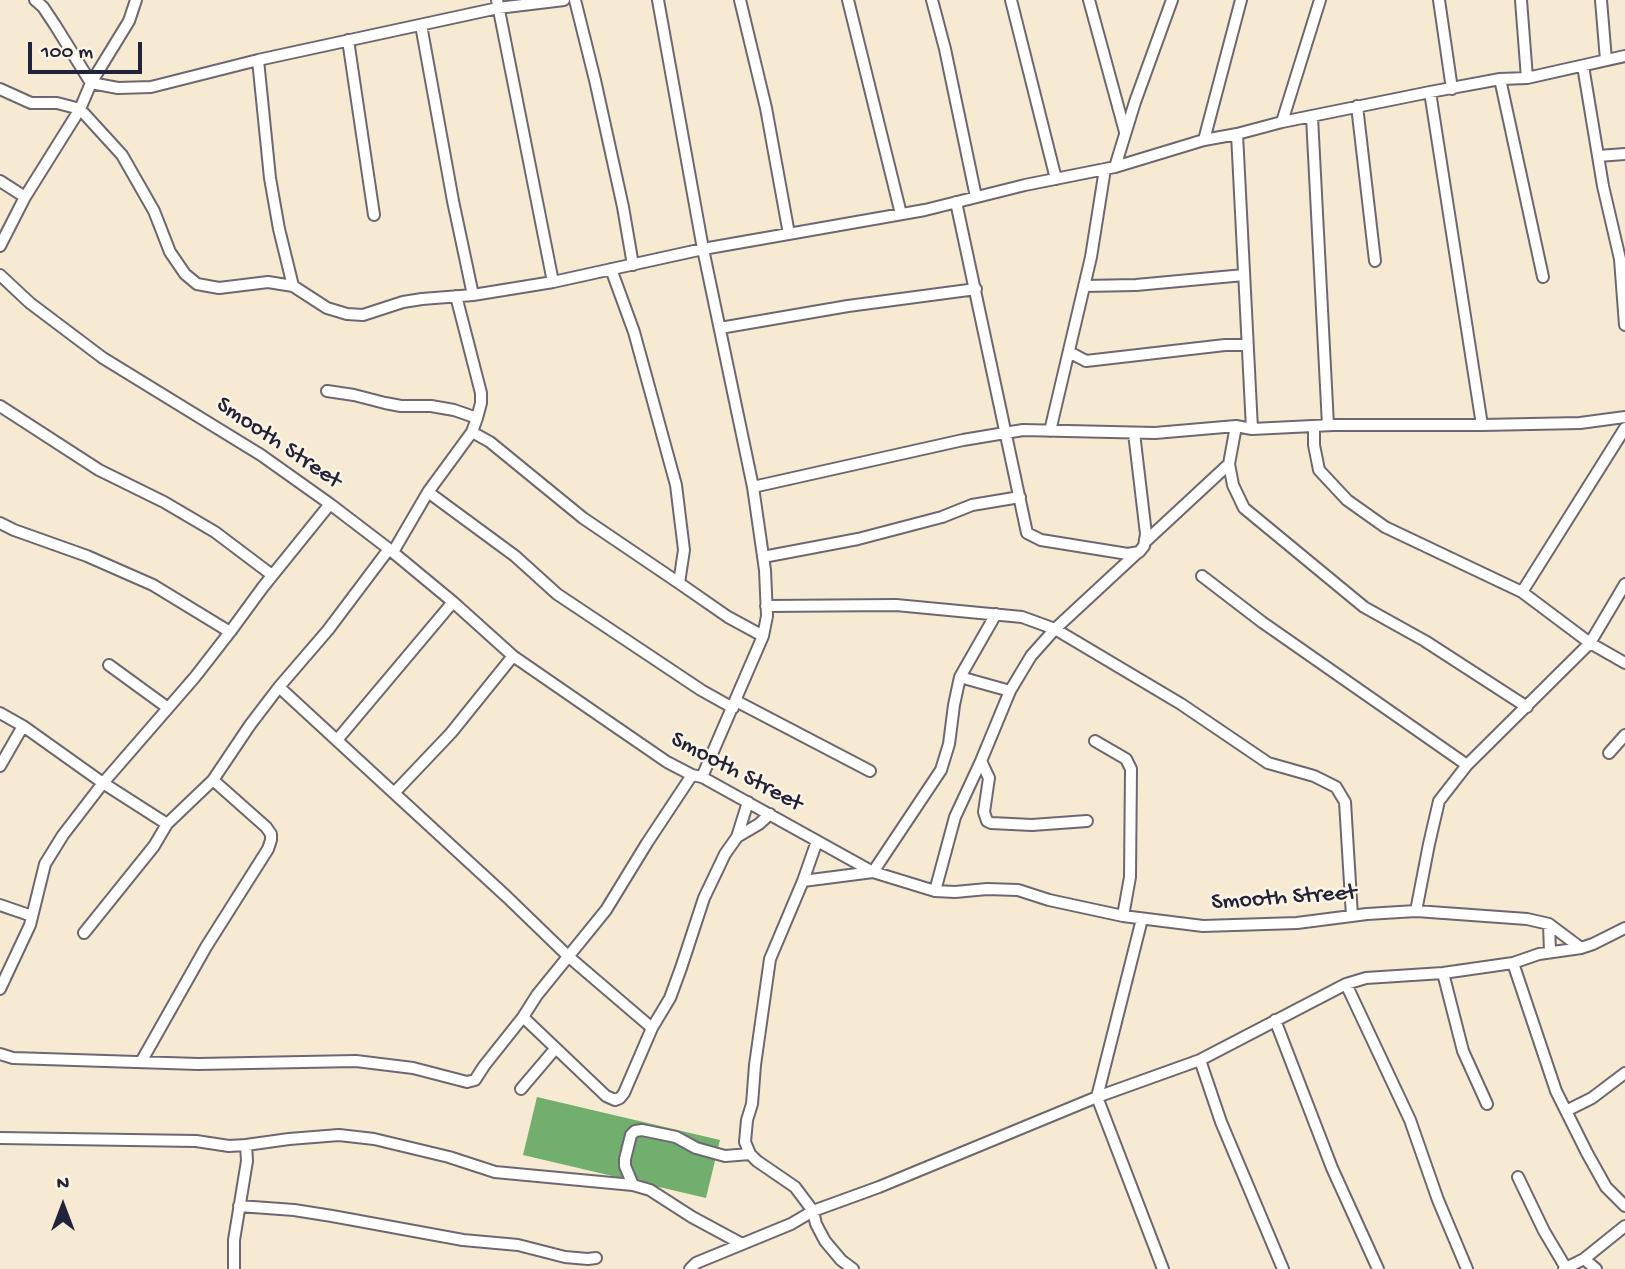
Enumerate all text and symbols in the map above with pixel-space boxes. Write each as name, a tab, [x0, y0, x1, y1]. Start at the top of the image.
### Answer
scale bar	[32, 28, 145, 72]
text: 100 m	[41, 41, 93, 66]
street label: Smooth Street	[210, 391, 346, 497]
street label: Smooth Street	[665, 726, 807, 820]
street label: Smooth Street	[1210, 880, 1358, 918]
north arrow	[28, 1171, 98, 1241]
text: N	[57, 1173, 69, 1196]

